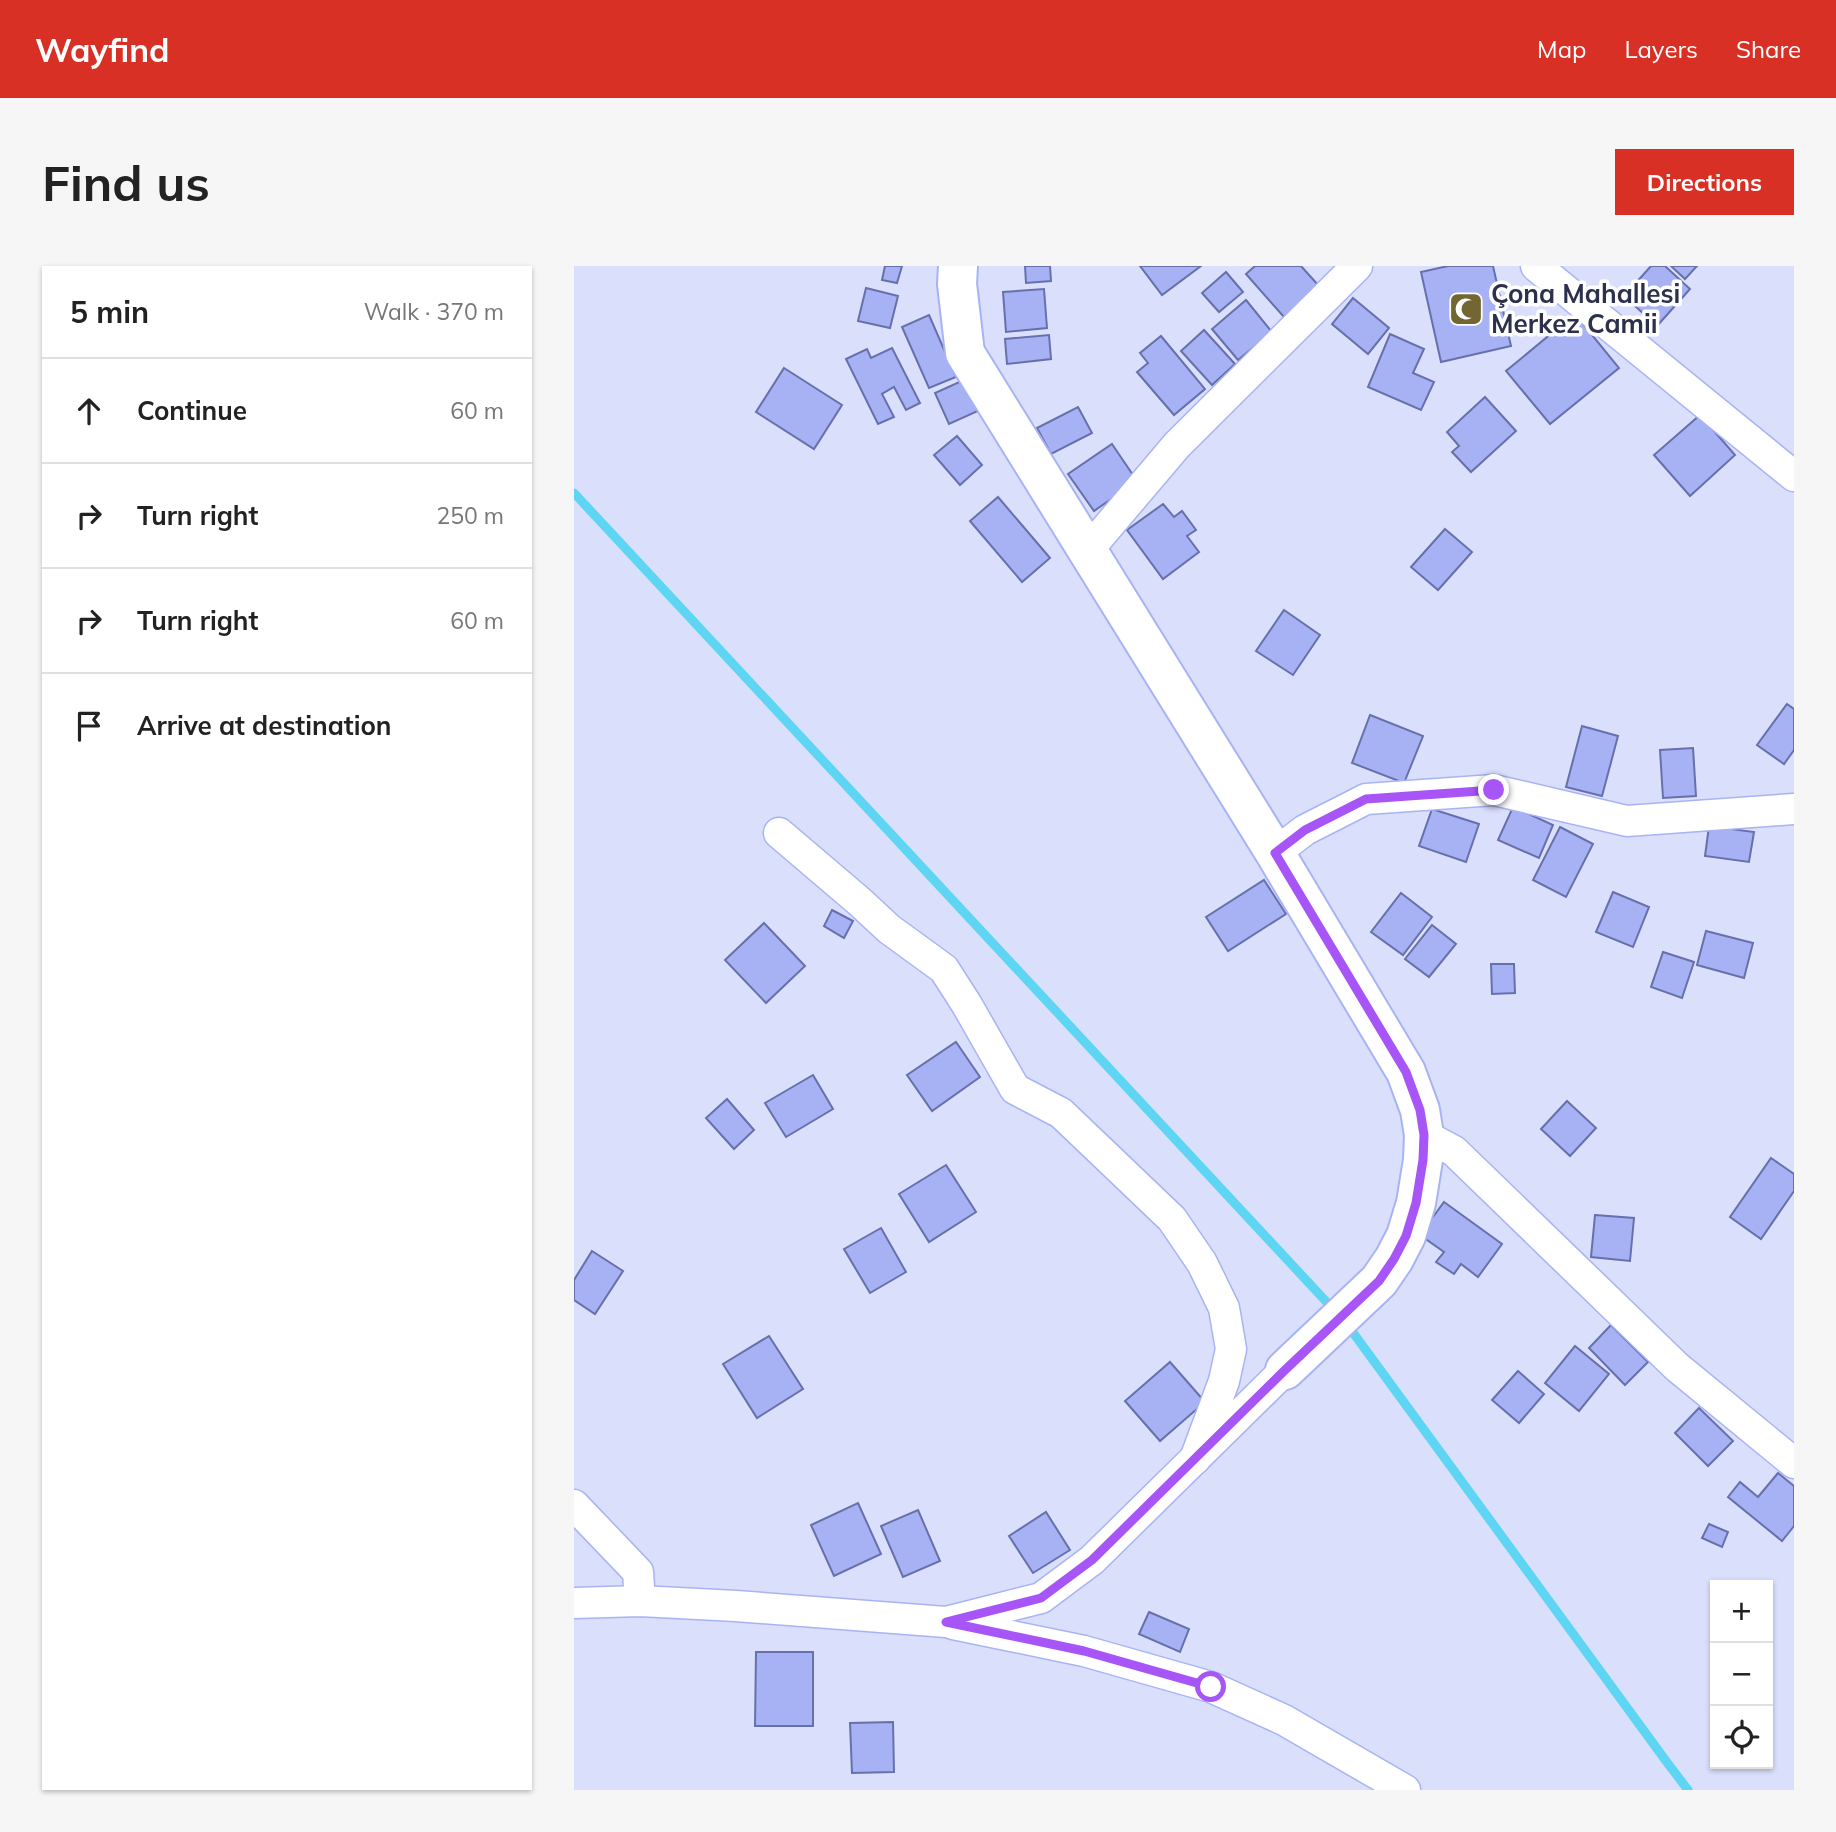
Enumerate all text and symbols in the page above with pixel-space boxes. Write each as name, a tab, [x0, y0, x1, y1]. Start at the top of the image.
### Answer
text: Wayfind	[35, 29, 170, 70]
text: Map	[1537, 34, 1586, 64]
text: Layers	[1624, 34, 1698, 64]
text: Share	[1736, 34, 1801, 64]
button: Directions	[1615, 149, 1794, 215]
text: Find us	[42, 152, 210, 213]
place label: Çona Mahallesi Merkez Camii	[1491, 277, 1680, 340]
mosque icon: Çona Mahallesi Merkez Camii	[1447, 290, 1485, 328]
text: 5 min	[70, 293, 149, 331]
text: Walk · 370 m	[364, 297, 504, 326]
icon: ahead	[70, 392, 108, 430]
text: Continue	[137, 394, 247, 427]
text: 60 m	[450, 396, 504, 425]
icon: right	[70, 497, 108, 535]
text: Turn right	[137, 499, 258, 532]
text: 250 m	[436, 501, 504, 530]
icon: right	[70, 602, 108, 640]
text: Turn right	[137, 604, 258, 637]
text: 60 m	[450, 606, 504, 635]
icon: arrive	[70, 707, 108, 745]
text: Arrive at destination	[137, 709, 392, 742]
route end	[1478, 774, 1509, 805]
map controls	[1710, 1580, 1773, 1769]
button: +	[1710, 1580, 1773, 1643]
button: −	[1710, 1643, 1773, 1706]
route start	[1195, 1671, 1226, 1702]
button: locate	[1710, 1706, 1773, 1769]

